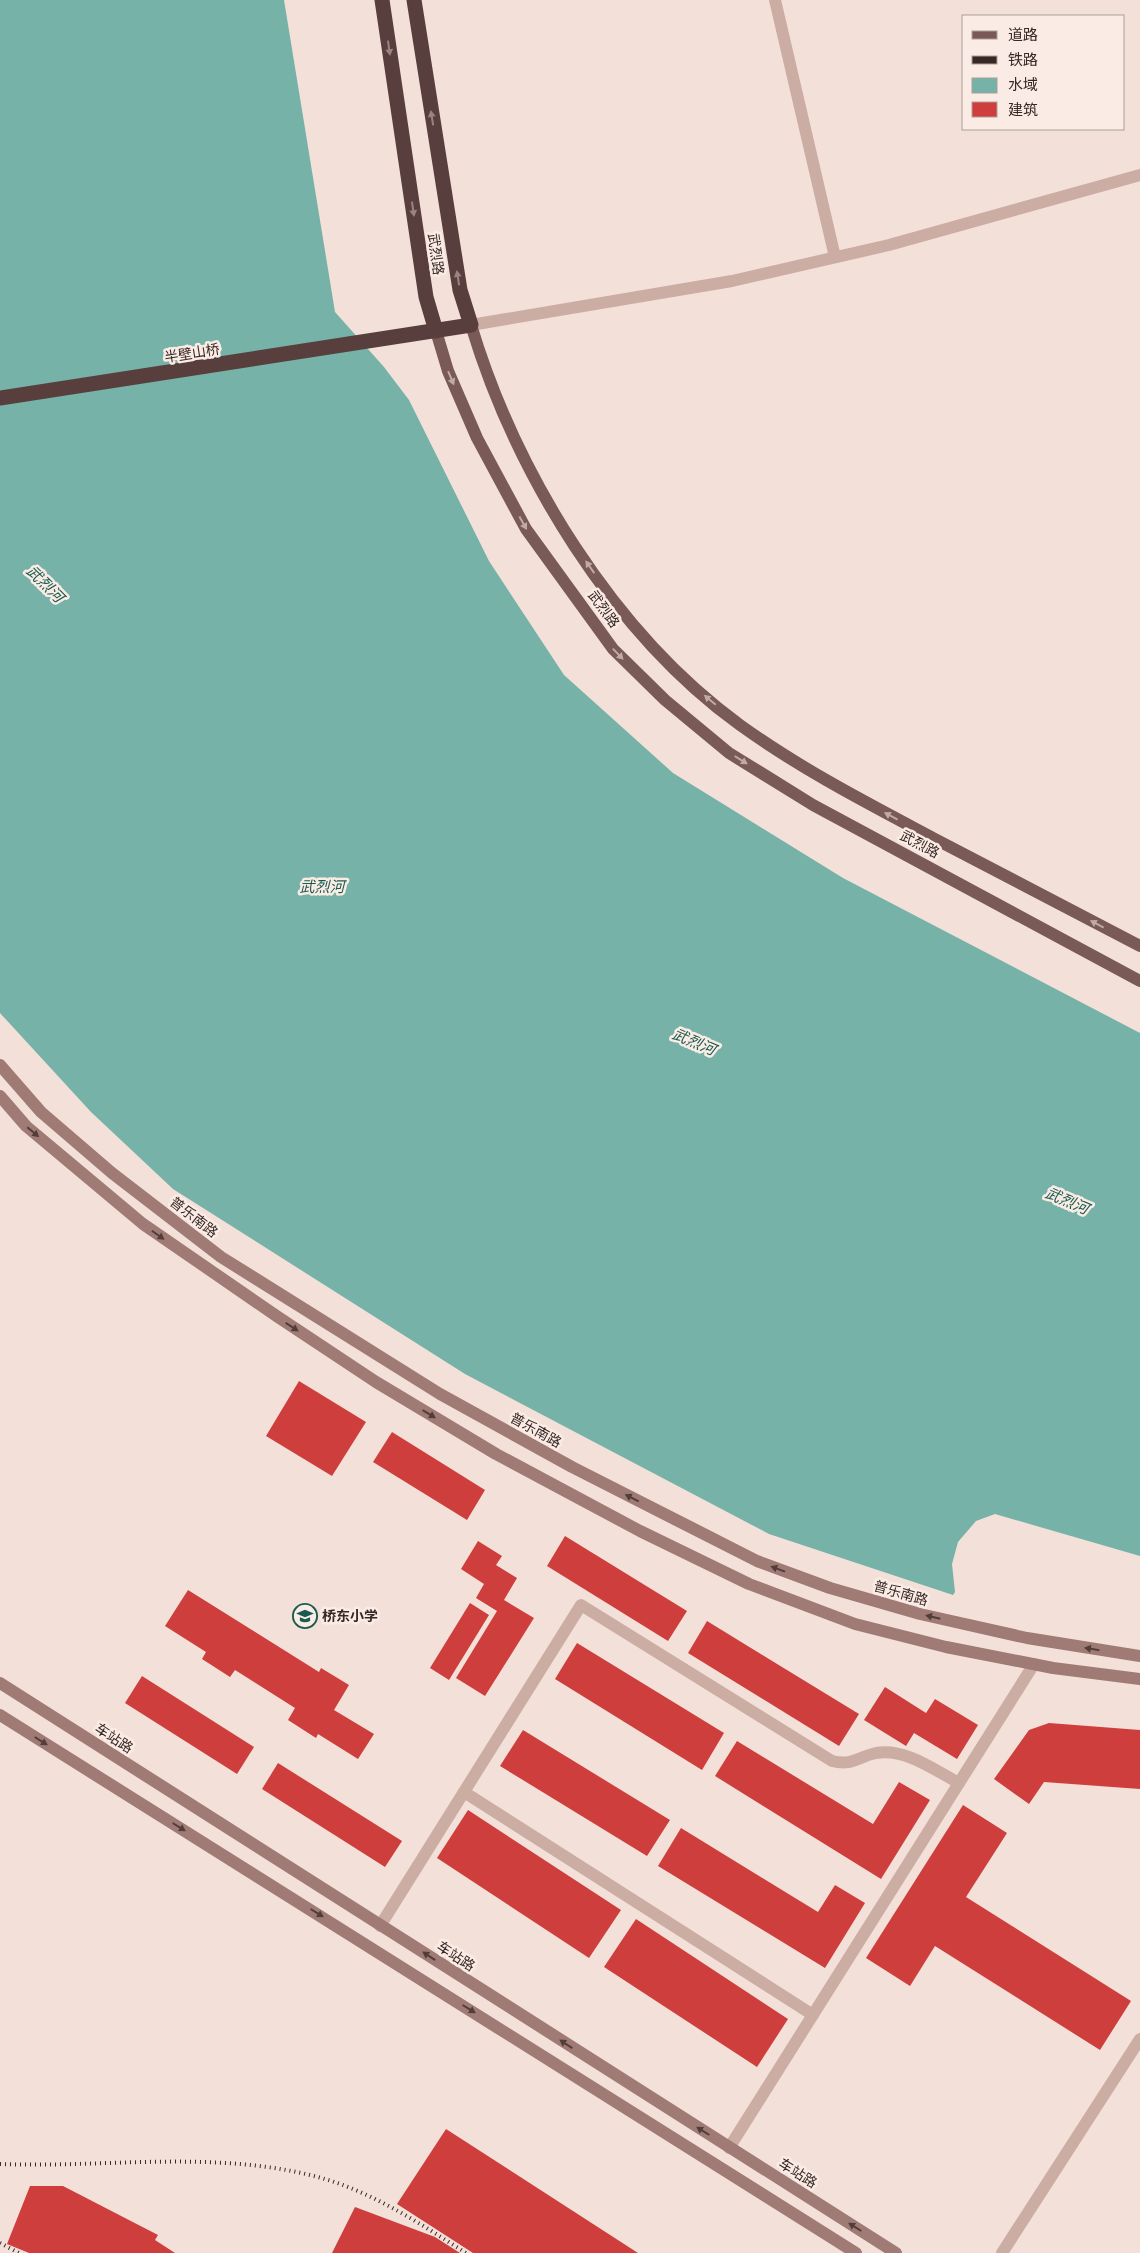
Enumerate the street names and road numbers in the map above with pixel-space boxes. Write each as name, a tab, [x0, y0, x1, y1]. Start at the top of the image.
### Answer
street label: 武烈路	[425, 232, 447, 276]
street label: 半壁山桥	[163, 341, 221, 365]
street label: 武烈路	[585, 587, 623, 631]
street label: 武烈路	[898, 827, 942, 861]
street label: 普乐南路	[167, 1193, 221, 1241]
street label: 普乐南路	[508, 1409, 564, 1451]
street label: 普乐南路	[872, 1578, 930, 1608]
street label: 车站路	[92, 1720, 136, 1756]
street label: 车站路	[434, 1938, 478, 1974]
street label: 车站路	[776, 2155, 820, 2191]

